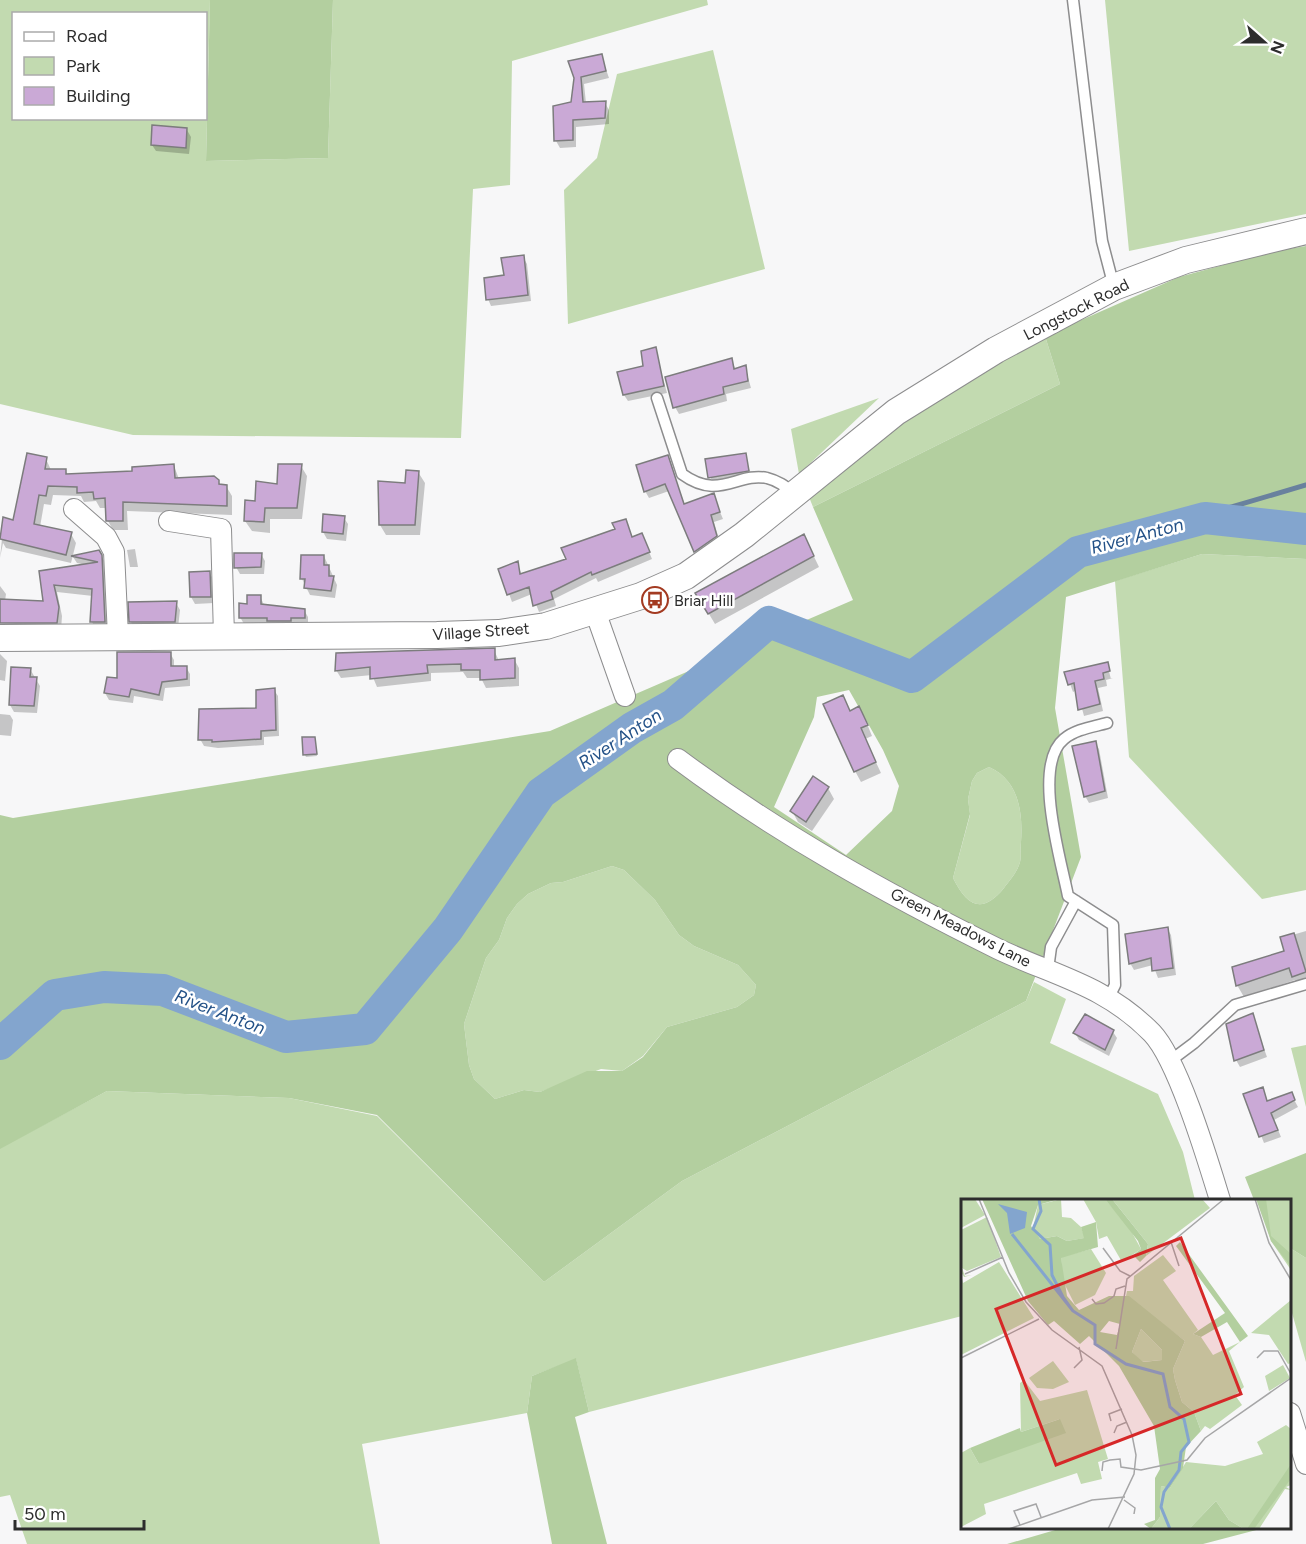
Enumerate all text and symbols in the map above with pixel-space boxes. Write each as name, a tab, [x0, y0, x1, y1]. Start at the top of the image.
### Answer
legend	[12, 12, 207, 120]
north arrow	[1234, 12, 1294, 72]
text: Road	[66, 25, 107, 47]
text: N	[1266, 38, 1289, 56]
text: Park	[66, 55, 101, 77]
text: Building	[66, 85, 131, 107]
street label: Longstock Road	[1020, 275, 1132, 344]
water label: River Anton	[1088, 513, 1186, 559]
bus stop icon: Briar Hill	[640, 585, 670, 615]
place label: Briar Hill	[674, 591, 733, 610]
street label: Village Street	[432, 619, 530, 644]
water label: River Anton	[574, 704, 666, 774]
street label: Green Meadows Lane	[887, 884, 1034, 971]
water label: River Anton	[172, 985, 268, 1039]
inset map	[961, 1199, 1291, 1529]
scale bar	[15, 1493, 144, 1531]
text: 50 m	[24, 1503, 66, 1525]

